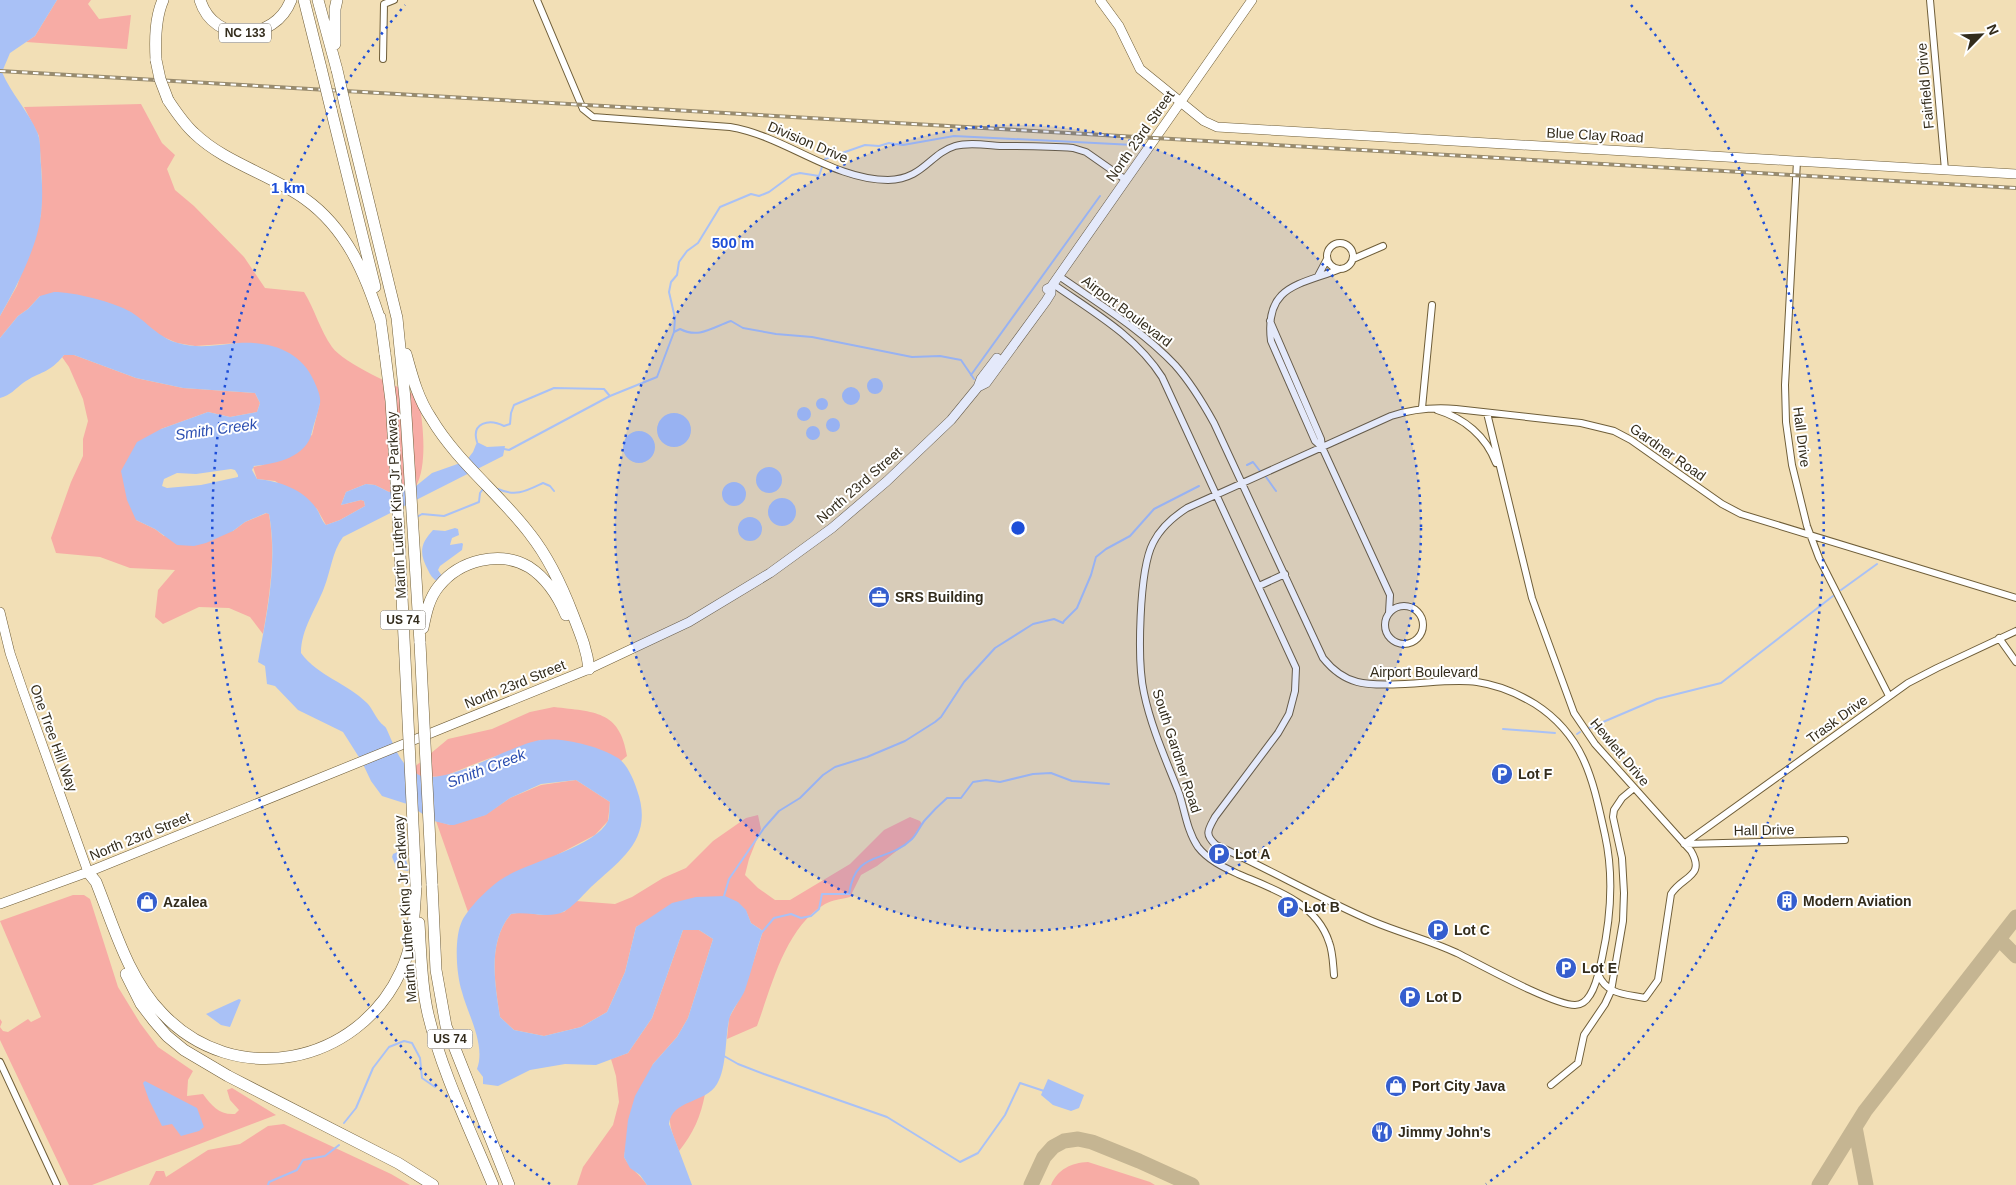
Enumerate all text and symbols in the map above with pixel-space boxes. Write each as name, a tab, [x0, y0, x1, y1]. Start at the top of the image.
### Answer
north arrow	[1956, 10, 2006, 60]
text: N	[1984, 22, 2002, 38]
road number: NC 133	[219, 23, 271, 42]
street label: Fairfield Drive	[1913, 42, 1937, 130]
street label: North 23rd Street	[1103, 87, 1177, 185]
street label: Division Drive	[765, 118, 851, 166]
street label: Blue Clay Road	[1546, 124, 1644, 146]
text: 1 km	[271, 179, 305, 196]
text: 500 m	[712, 234, 754, 251]
street label: Airport Boulevard	[1079, 272, 1175, 350]
street label: Hall Drive	[1790, 406, 1814, 468]
street label: Martin Luther King Jr Parkway	[383, 411, 409, 599]
water label: Smith Creek	[174, 415, 260, 443]
street label: Gardner Road	[1627, 420, 1709, 484]
street label: North 23rd Street	[813, 444, 905, 526]
centre of rings	[1009, 519, 1027, 537]
office icon: SRS Building	[867, 585, 891, 609]
place label: SRS Building	[895, 589, 984, 605]
road number: US 74	[380, 610, 426, 630]
street label: North 23rd Street	[462, 656, 568, 712]
street label: Airport Boulevard	[1370, 664, 1478, 680]
street label: One Tree Hill Way	[27, 682, 81, 794]
street label: South Gardner Road	[1149, 687, 1205, 815]
street label: Trask Drive	[1804, 692, 1871, 746]
street label: Hewlett Drive	[1587, 715, 1653, 789]
water label: Smith Creek	[444, 745, 529, 791]
parking icon: Lot F	[1490, 762, 1514, 786]
place label: Lot F	[1518, 766, 1553, 782]
street label: North 23rd Street	[87, 808, 193, 864]
street label: Martin Luther King Jr Parkway	[390, 815, 420, 1003]
street label: Hall Drive	[1734, 821, 1795, 839]
parking icon: Lot A	[1207, 842, 1231, 866]
place label: Lot A	[1235, 846, 1270, 862]
building icon: Modern Aviation	[1775, 889, 1799, 913]
shop icon: Azalea	[135, 890, 159, 914]
place label: Modern Aviation	[1803, 893, 1912, 909]
place label: Azalea	[163, 894, 208, 910]
parking icon: Lot B	[1276, 895, 1300, 919]
place label: Lot B	[1304, 899, 1340, 915]
parking icon: Lot C	[1426, 918, 1450, 942]
place label: Lot C	[1454, 922, 1490, 938]
parking icon: Lot E	[1554, 956, 1578, 980]
place label: Lot E	[1582, 960, 1617, 976]
parking icon: Lot D	[1398, 985, 1422, 1009]
place label: Lot D	[1426, 989, 1462, 1005]
road number: US 74	[428, 1030, 472, 1048]
shop icon: Port City Java	[1384, 1074, 1408, 1098]
place label: Port City Java	[1412, 1078, 1506, 1094]
restaurant icon: Jimmy John's	[1370, 1120, 1394, 1144]
place label: Jimmy John's	[1398, 1124, 1491, 1140]

